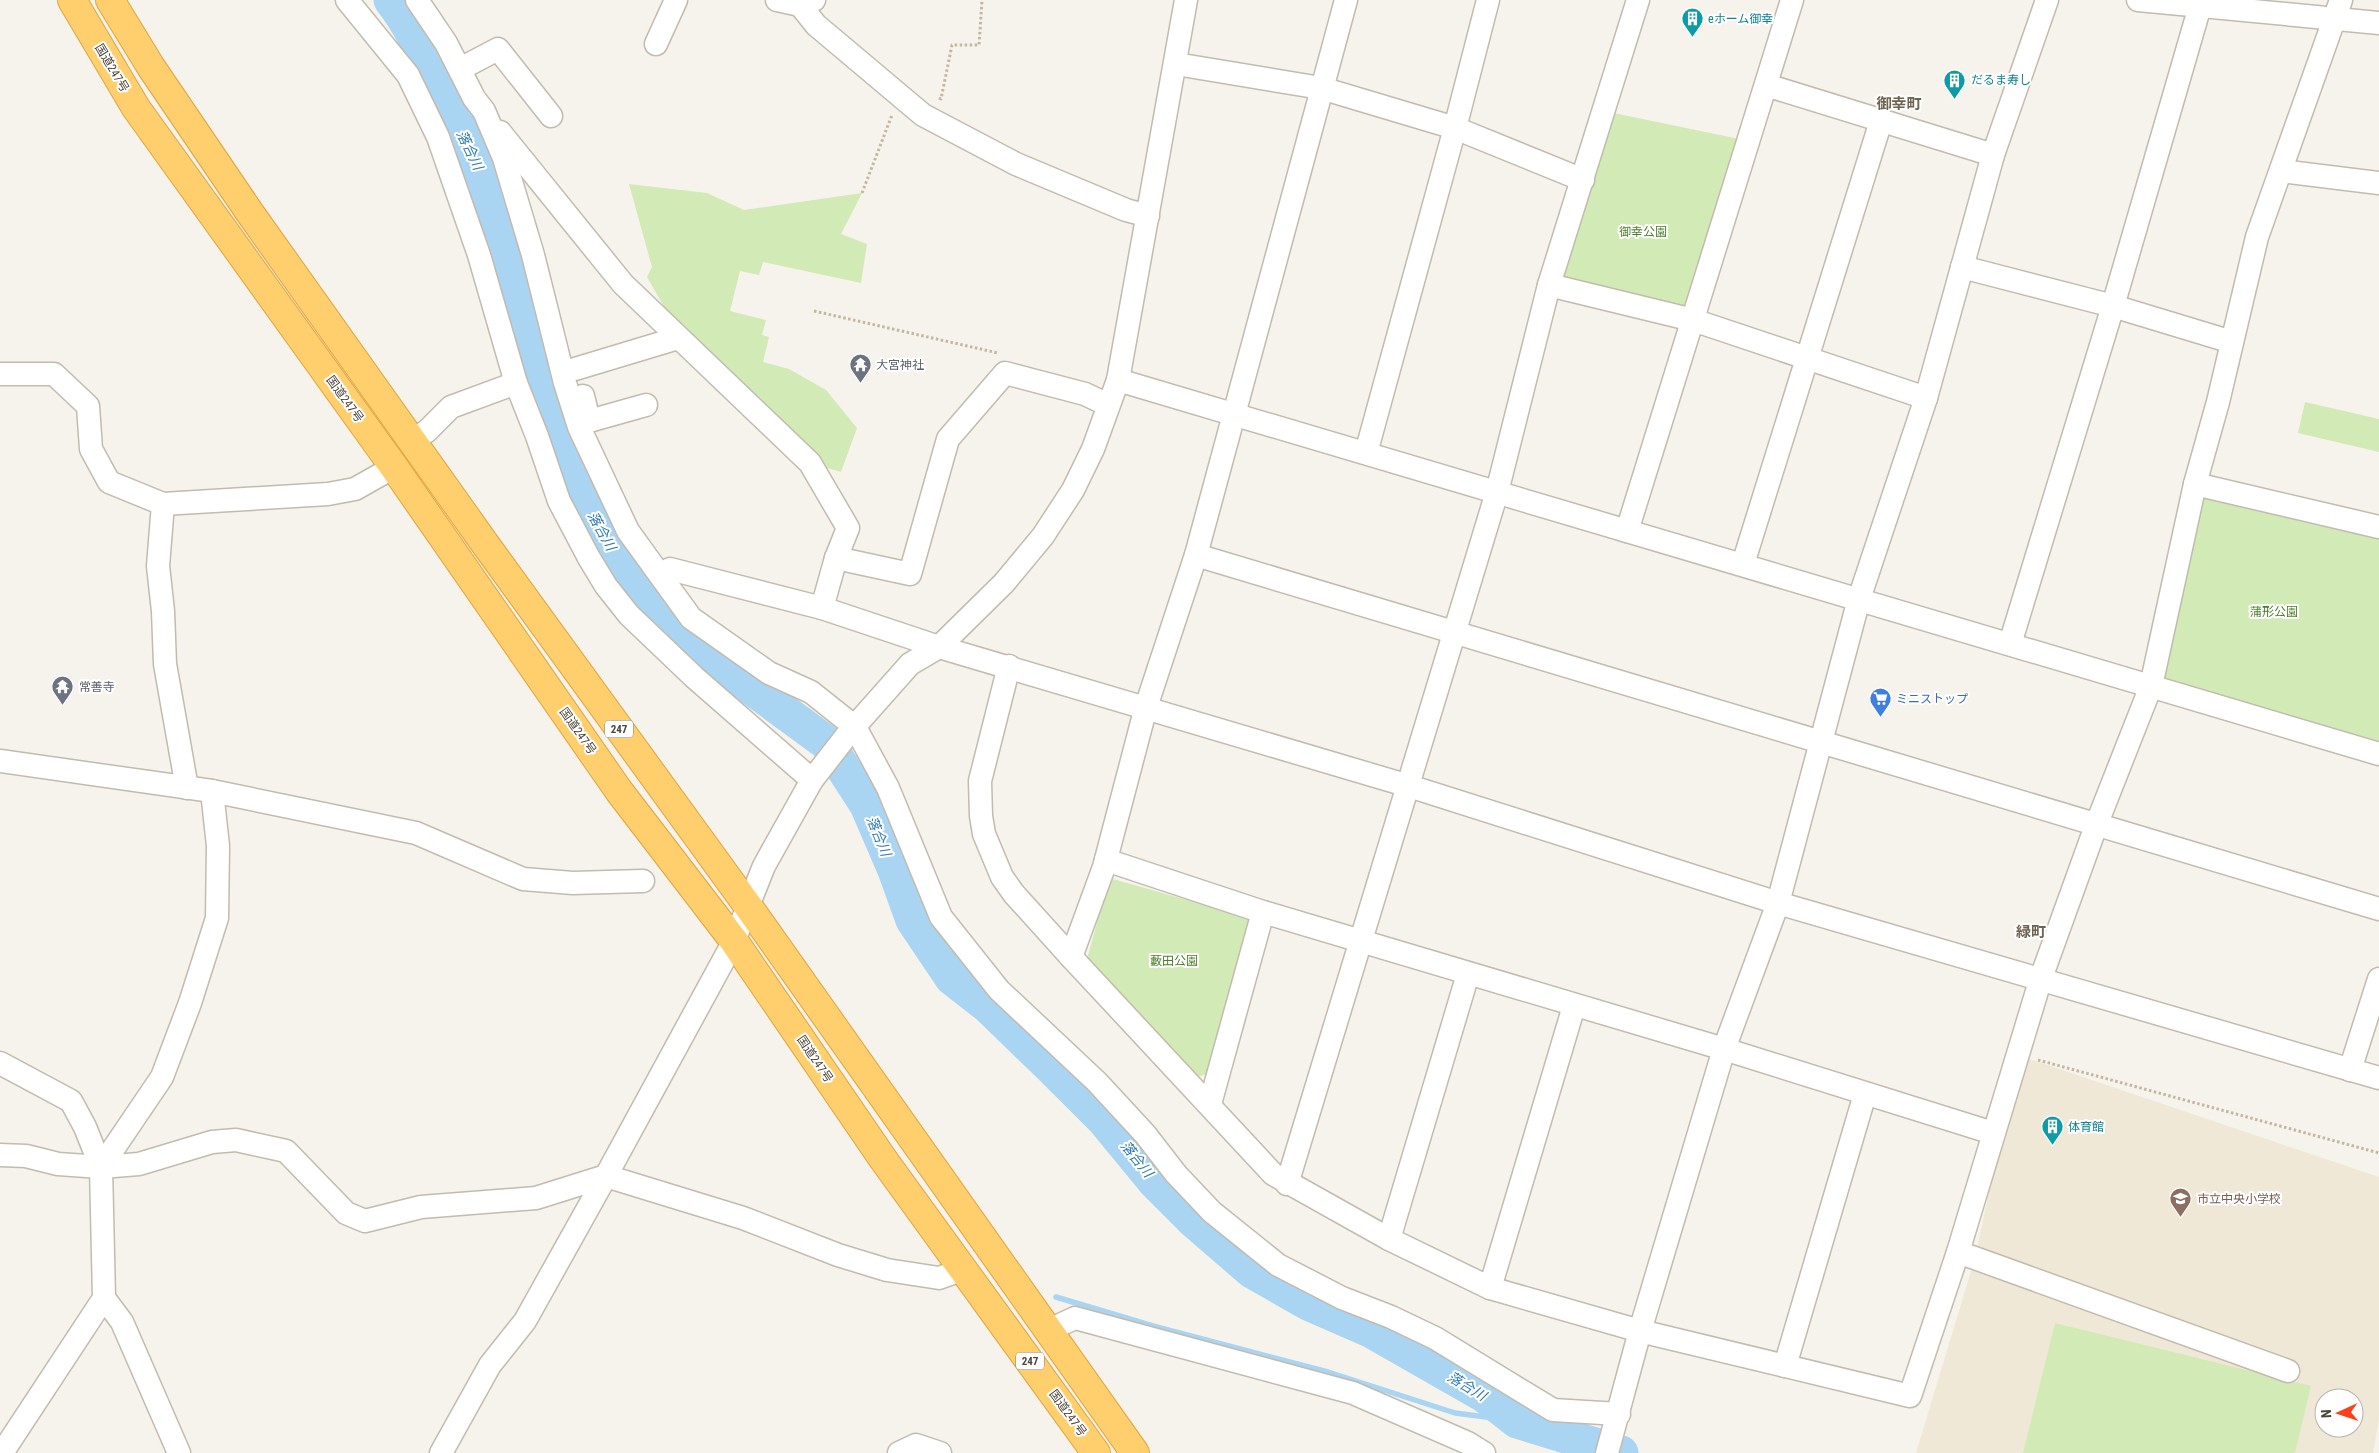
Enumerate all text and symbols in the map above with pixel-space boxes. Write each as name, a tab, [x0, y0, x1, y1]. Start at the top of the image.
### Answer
building icon: eホーム御幸	[1680, 7, 1704, 38]
place label: eホーム御幸	[1708, 12, 1773, 26]
street label: 国道247号	[92, 41, 132, 95]
building icon: だるま寿し	[1943, 68, 1967, 99]
place label: だるま寿し	[1971, 73, 2031, 87]
district label: 御幸町	[1876, 95, 1922, 113]
water label: 落合川	[454, 128, 487, 174]
park label: 御幸公園	[1619, 225, 1667, 239]
temple icon: 大宮神社	[848, 353, 872, 384]
place label: 大宮神社	[876, 358, 924, 372]
street label: 国道247号	[324, 373, 366, 425]
water label: 落合川	[585, 509, 620, 555]
park label: 蒲形公園	[2250, 605, 2298, 619]
temple icon: 常善寺	[51, 675, 75, 706]
place label: 常善寺	[79, 680, 115, 694]
supermarket icon: ミニストップ	[1868, 687, 1892, 718]
place label: ミニストップ	[1896, 692, 1968, 706]
street label: 国道247号	[557, 705, 599, 757]
road number: 247	[605, 721, 633, 738]
water label: 落合川	[864, 814, 895, 860]
district label: 緑町	[2016, 923, 2046, 941]
park label: 藪田公園	[1150, 954, 1198, 968]
street label: 国道247号	[794, 1033, 836, 1085]
building icon: 体育館	[2040, 1115, 2064, 1146]
place label: 体育館	[2068, 1120, 2104, 1134]
water label: 落合川	[1118, 1138, 1158, 1182]
school or university icon: 市立中央小学校	[2169, 1187, 2193, 1218]
place label: 市立中央小学校	[2197, 1192, 2281, 1206]
road number: 247	[1016, 1352, 1044, 1370]
water label: 落合川	[1445, 1368, 1491, 1405]
street label: 国道247号	[1047, 1387, 1089, 1439]
north arrow	[2314, 1388, 2364, 1438]
text: N	[2318, 1409, 2334, 1418]

